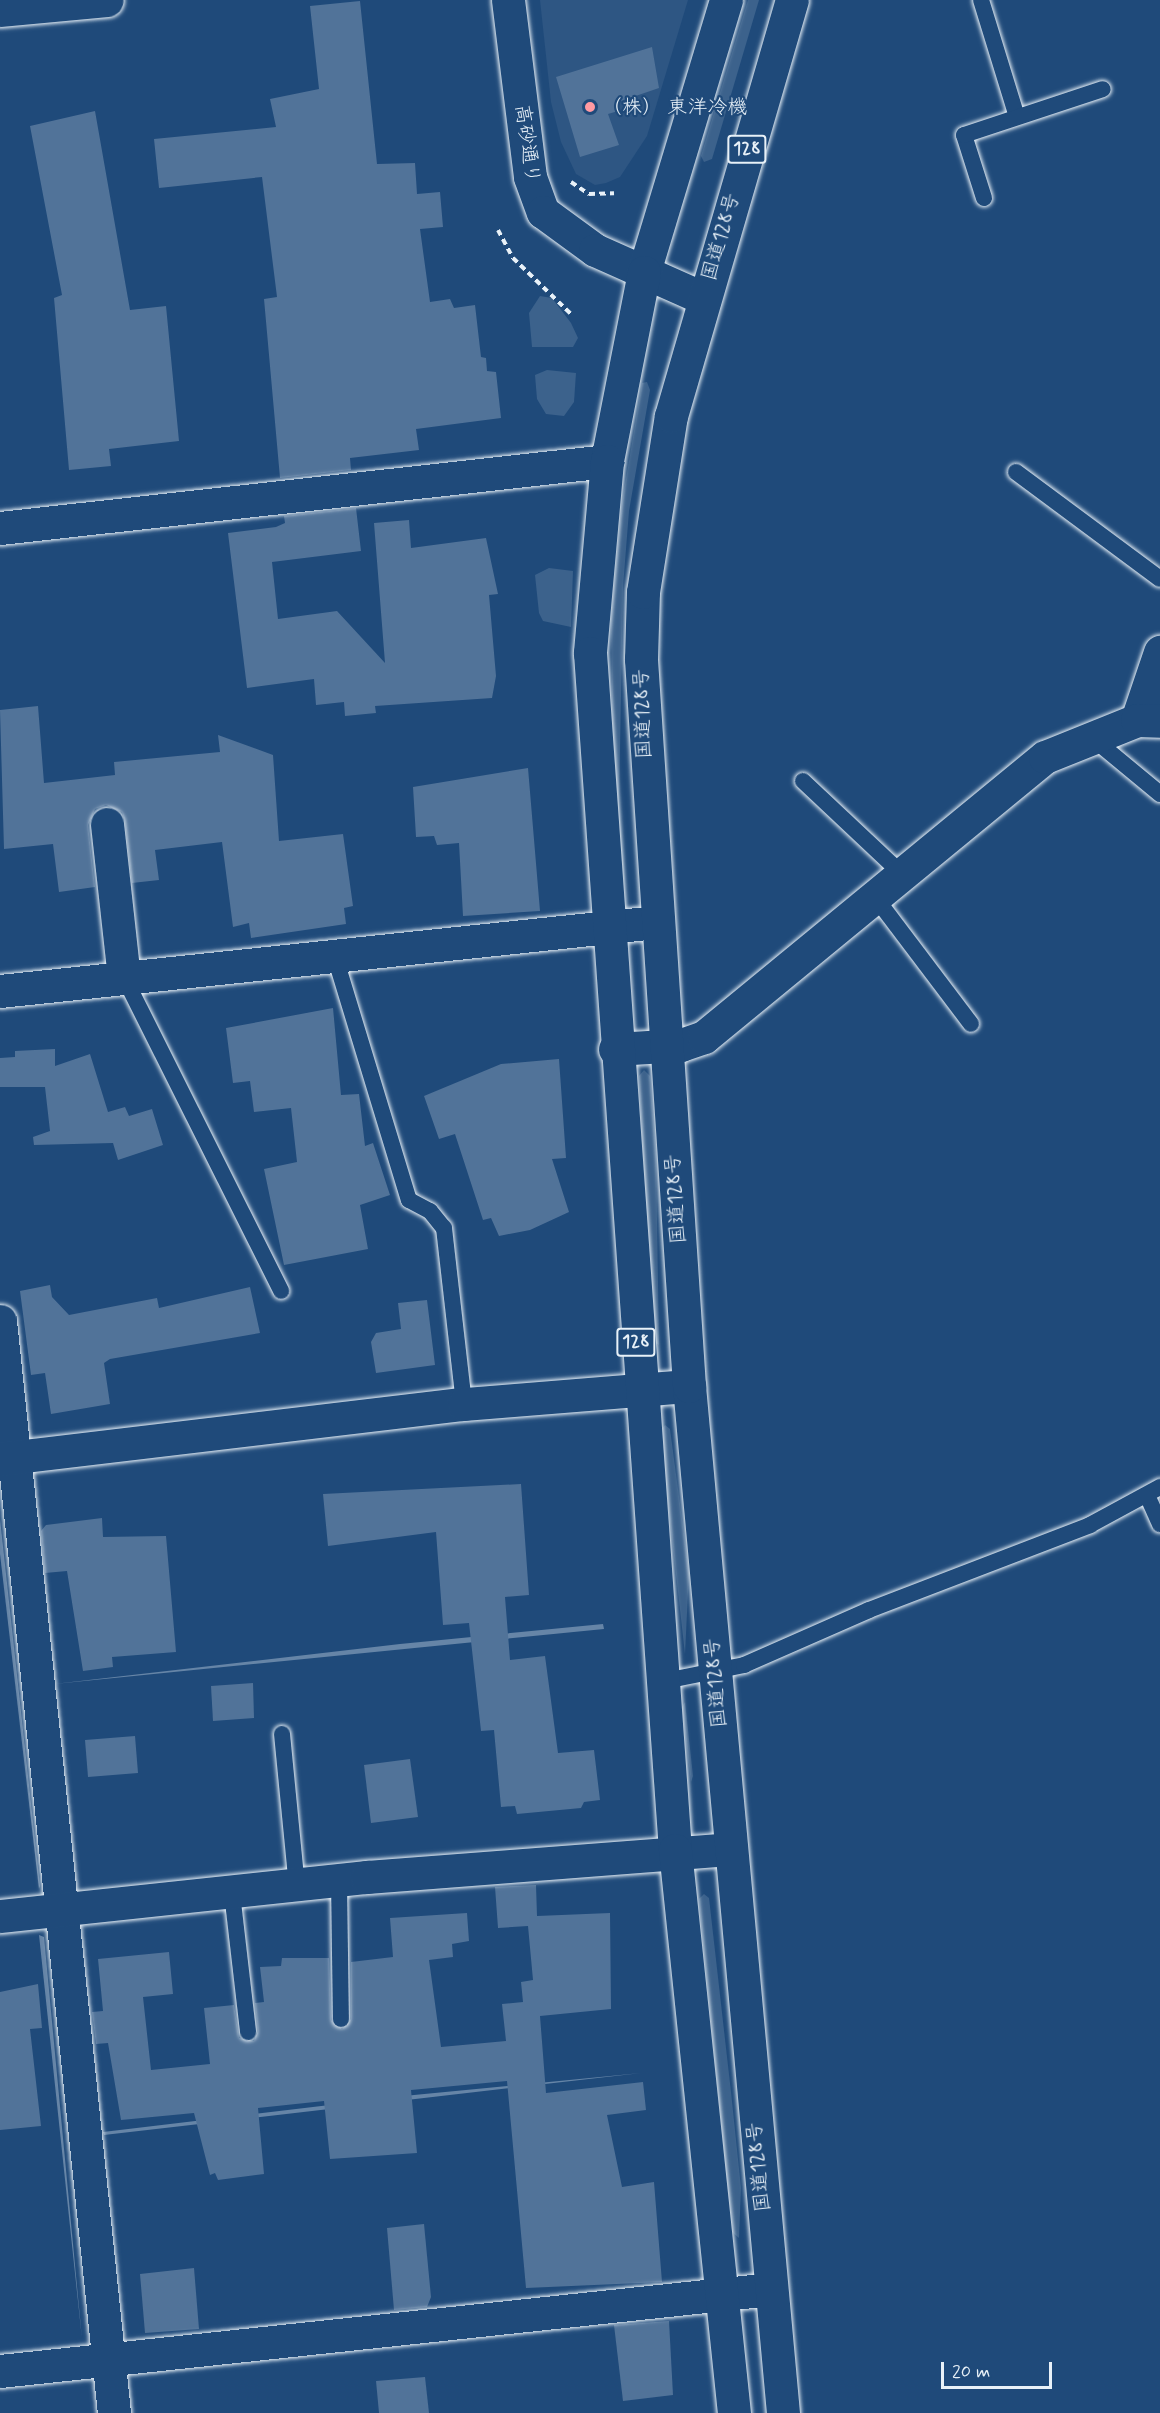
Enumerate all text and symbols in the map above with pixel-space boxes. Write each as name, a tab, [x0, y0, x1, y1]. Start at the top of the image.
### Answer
place label: （株） 東洋冷機	[602, 95, 747, 119]
marker: （株） 東洋冷機	[583, 100, 597, 114]
street label: 高砂通り	[510, 103, 544, 185]
road number: 128	[726, 134, 768, 164]
street label: 国道128号	[697, 190, 745, 284]
street label: 国道128号	[629, 668, 657, 760]
street label: 国道128号	[661, 1153, 691, 1245]
road number: 128	[615, 1327, 657, 1357]
street label: 国道128号	[700, 1637, 732, 1729]
street label: 国道128号	[742, 2121, 776, 2213]
scale bar	[944, 2350, 1055, 2388]
text: 20 m	[952, 2360, 990, 2384]

